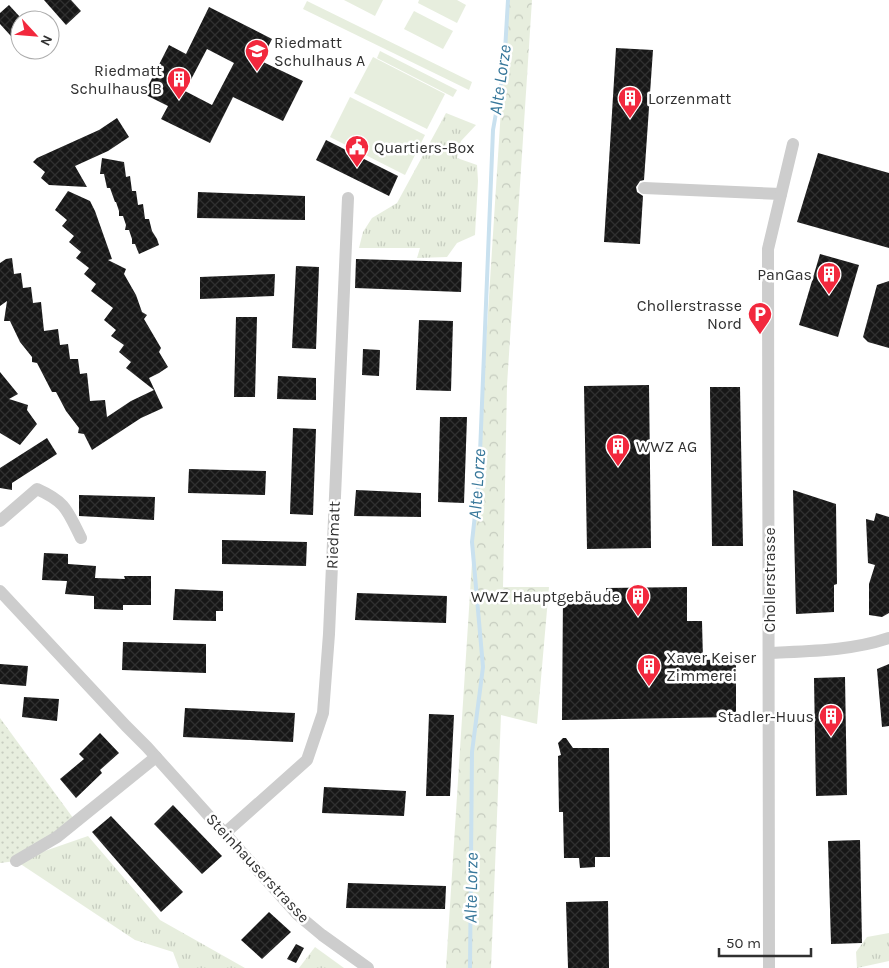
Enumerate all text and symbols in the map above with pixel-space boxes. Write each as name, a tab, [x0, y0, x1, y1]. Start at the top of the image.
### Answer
north arrow	[10, 10, 60, 60]
text: N	[36, 32, 56, 49]
place label: Riedmatt Schulhaus A	[274, 33, 365, 70]
school or university icon: Riedmatt Schulhaus A	[244, 38, 270, 72]
water label: Alte Lorze	[484, 43, 516, 117]
place label: Riedmatt Schulhaus B	[70, 61, 162, 98]
building icon: Riedmatt Schulhaus B	[166, 66, 192, 100]
building icon: Lorzenmatt	[617, 85, 643, 119]
place label: Lorzenmatt	[648, 89, 731, 108]
public building icon: Quartiers-Box	[344, 134, 370, 168]
place label: Quartiers-Box	[374, 138, 474, 157]
building icon: PanGas	[816, 261, 842, 295]
place label: PanGas	[757, 265, 812, 284]
place label: Chollerstrasse Nord	[637, 296, 742, 333]
parking icon: Chollerstrasse Nord	[747, 301, 773, 335]
building icon: WWZ AG	[605, 433, 631, 467]
place label: WWZ AG	[636, 437, 697, 456]
water label: Alte Lorze	[464, 448, 490, 520]
street label: Riedmatt	[322, 501, 344, 569]
street label: Chollerstrasse	[760, 527, 779, 633]
building icon: WWZ Hauptgebäude	[625, 583, 651, 617]
place label: WWZ Hauptgebäude	[471, 587, 620, 606]
place label: Xaver Keiser Zimmerei	[666, 648, 756, 685]
building icon: Xaver Keiser Zimmerei	[636, 653, 662, 687]
building icon: Stadler-Huus	[818, 703, 844, 737]
place label: Stadler-Huus	[717, 707, 814, 726]
street label: Steinhauserstrasse	[202, 809, 314, 927]
water label: Alte Lorze	[459, 852, 483, 924]
scale bar	[719, 926, 812, 958]
text: 50 m	[726, 934, 761, 952]

